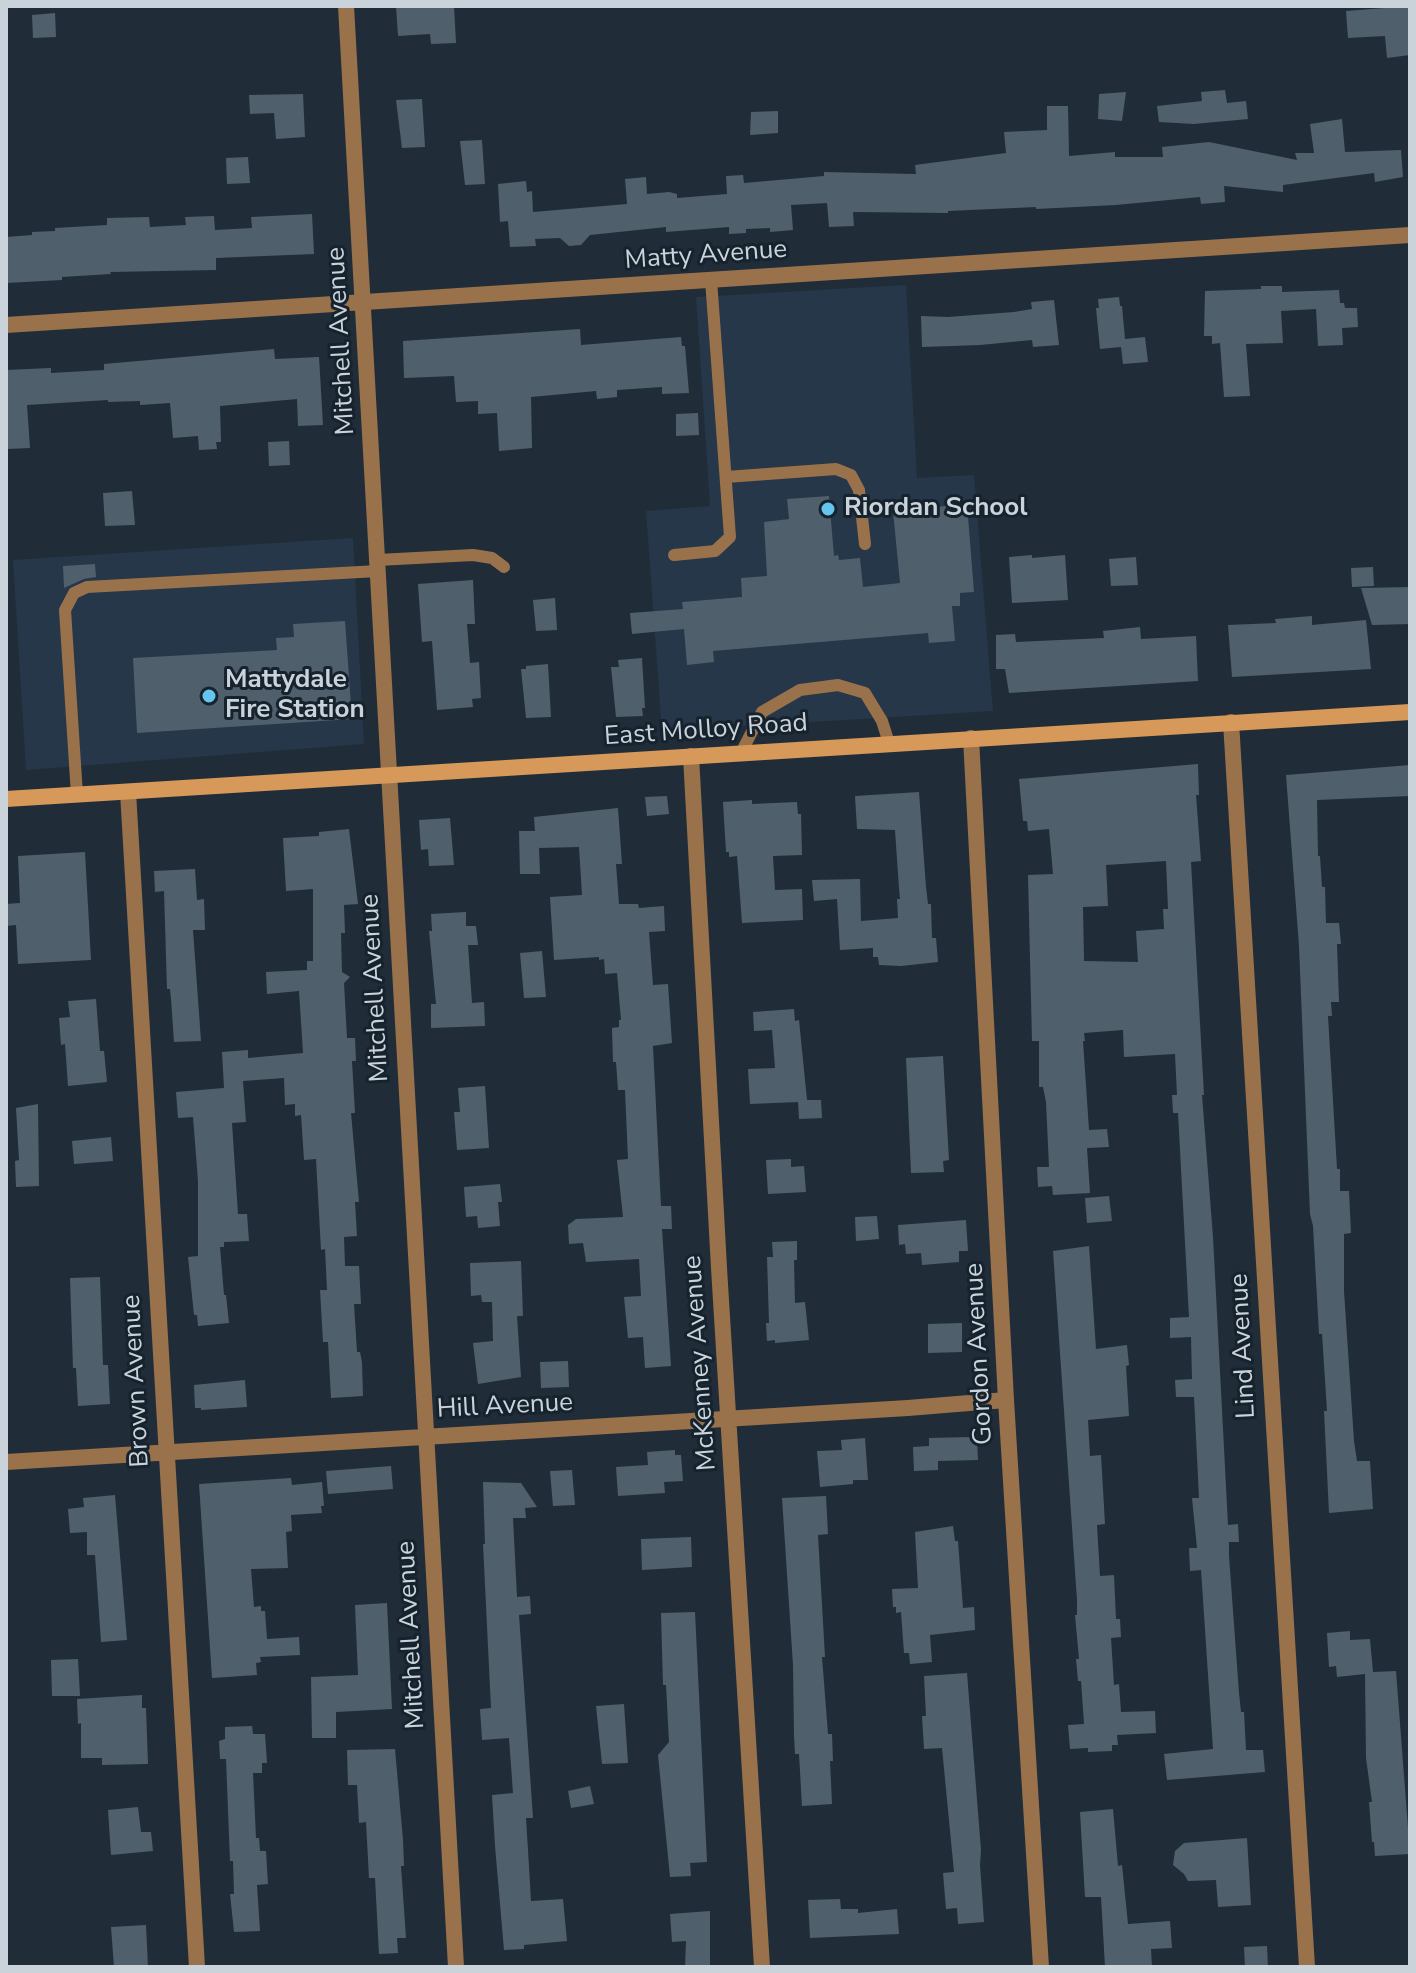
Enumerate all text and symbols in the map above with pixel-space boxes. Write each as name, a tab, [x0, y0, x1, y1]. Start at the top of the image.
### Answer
street label: Matty Avenue	[624, 235, 788, 277]
street label: Mitchell Avenue	[321, 246, 363, 436]
place label: Riordan School	[844, 493, 1028, 525]
marker: Riordan School	[819, 500, 837, 518]
place label: Mattydale Fire Station	[225, 665, 365, 726]
marker: Mattydale Fire Station	[200, 687, 218, 705]
street label: East Molloy Road	[603, 708, 809, 754]
street label: Mitchell Avenue	[355, 893, 397, 1083]
street label: McKenney Avenue	[678, 1254, 724, 1472]
street label: Gordon Avenue	[960, 1262, 1000, 1446]
street label: Lind Avenue	[1225, 1273, 1263, 1419]
street label: Brown Avenue	[117, 1294, 157, 1468]
street label: Hill Avenue	[436, 1388, 574, 1426]
street label: Mitchell Avenue	[391, 1540, 433, 1730]

